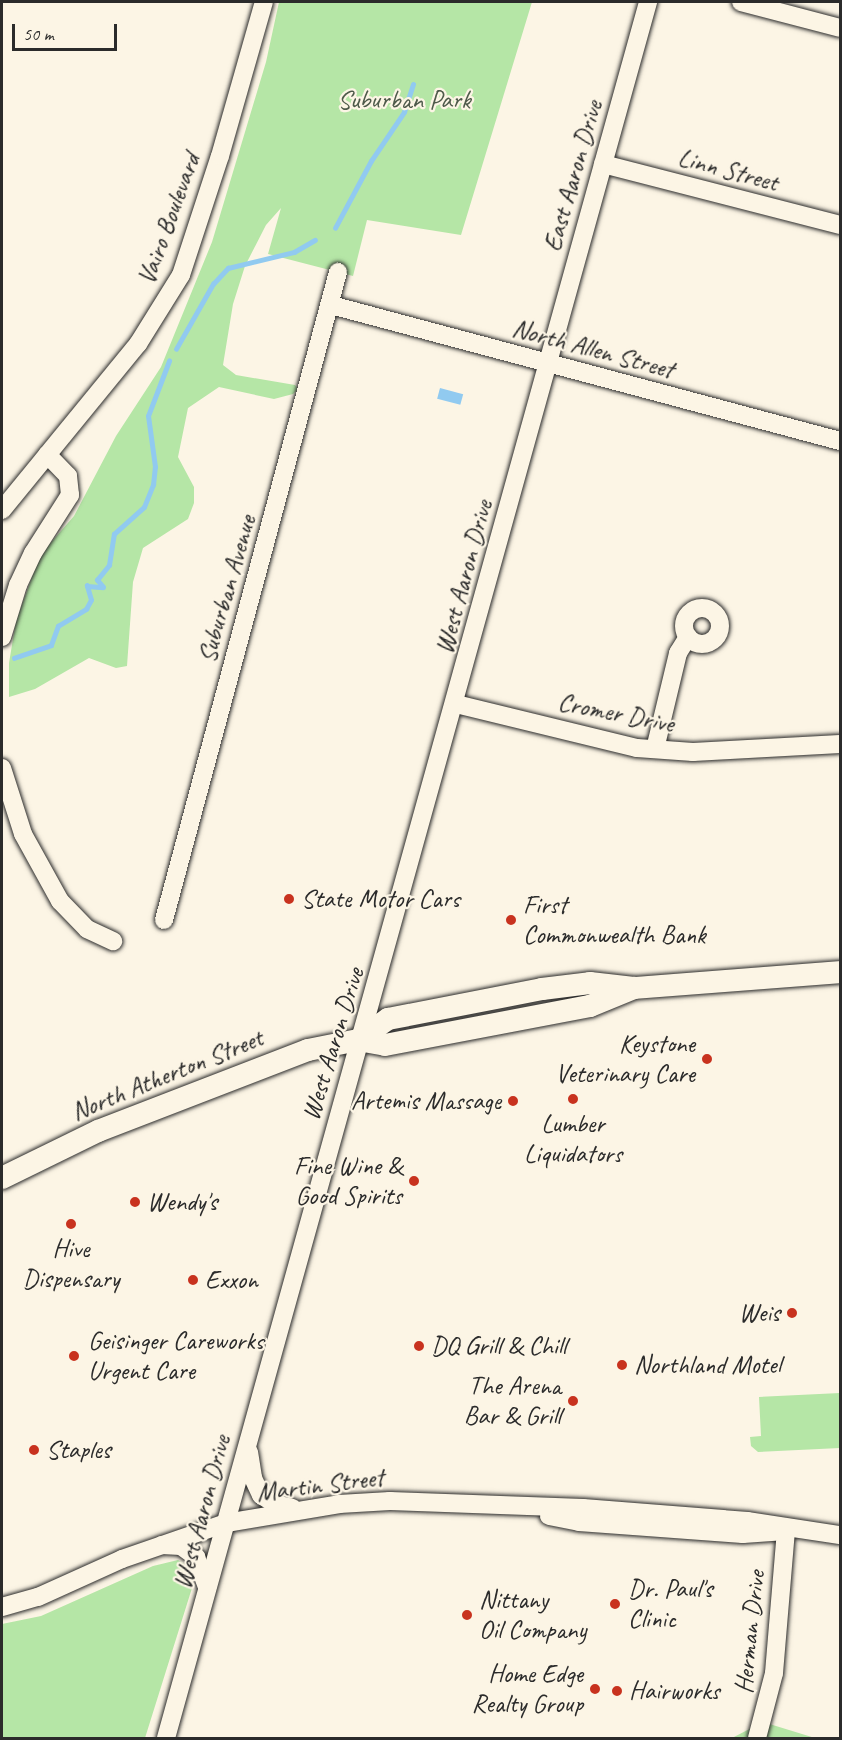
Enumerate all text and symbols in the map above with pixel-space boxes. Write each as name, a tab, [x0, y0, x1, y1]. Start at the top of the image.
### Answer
scale bar	[15, 12, 120, 50]
text: 50 m	[23, 23, 54, 45]
park label: Suburban Park	[338, 84, 470, 116]
street label: East Aaron Drive	[536, 96, 610, 256]
street label: Linn Street	[674, 142, 782, 198]
street label: Vairo Boulevard	[131, 149, 207, 289]
street label: North Allen Street	[509, 312, 677, 386]
street label: West Aaron Drive	[428, 496, 500, 658]
street label: Suburban Avenue	[191, 512, 263, 666]
street label: Cromer Drive	[555, 686, 677, 740]
place label: State Motor Cars	[301, 883, 461, 915]
place label: First Commonwealth Bank	[523, 889, 706, 951]
marker: State Motor Cars	[282, 892, 296, 906]
marker: First Commonwealth Bank	[504, 913, 518, 927]
street label: West Aaron Drive	[295, 963, 371, 1125]
street label: North Atherton Street	[66, 1022, 268, 1128]
place label: Keystone Veterinary Care	[554, 1028, 695, 1090]
marker: Keystone Veterinary Care	[700, 1052, 714, 1066]
place label: Artemis Massage	[351, 1085, 501, 1117]
marker: Lumber Liquidators	[566, 1092, 580, 1106]
marker: Artemis Massage	[506, 1094, 520, 1108]
place label: Lumber Liquidators	[524, 1108, 622, 1170]
place label: Fine Wine & Good Spirits	[293, 1150, 402, 1212]
marker: Fine Wine & Good Spirits	[407, 1174, 421, 1188]
place label: Wendy's	[147, 1186, 217, 1218]
marker: Wendy's	[128, 1195, 142, 1209]
marker: Hive Dispensary	[64, 1217, 78, 1231]
place label: Hive Dispensary	[23, 1233, 119, 1294]
place label: Exxon	[205, 1264, 258, 1296]
marker: Exxon	[186, 1273, 200, 1287]
place label: Weis	[739, 1297, 780, 1329]
marker: Weis	[785, 1306, 799, 1320]
place label: Geisinger Careworks Urgent Care	[88, 1325, 265, 1386]
place label: DQ Grill & Chill	[431, 1330, 566, 1362]
marker: DQ Grill & Chill	[412, 1339, 426, 1353]
marker: Geisinger Careworks Urgent Care	[65, 1347, 83, 1365]
place label: Northland Motel	[634, 1349, 781, 1381]
marker: Northland Motel	[615, 1358, 629, 1372]
place label: The Arena Bar & Grill	[464, 1370, 561, 1432]
marker: The Arena Bar & Grill	[566, 1394, 580, 1408]
street label: West Aaron Drive	[166, 1431, 238, 1593]
place label: Staples	[46, 1434, 111, 1466]
marker: Staples	[27, 1443, 41, 1457]
street label: Martin Street	[255, 1462, 385, 1508]
street label: Herman Drive	[728, 1569, 772, 1695]
place label: Dr. Paul's Clinic	[628, 1573, 712, 1634]
place label: Nittany Oil Company	[479, 1584, 585, 1646]
marker: Dr. Paul's Clinic	[606, 1595, 624, 1613]
marker: Nittany Oil Company	[460, 1608, 474, 1622]
place label: Home Edge Realty Group	[472, 1658, 583, 1720]
place label: Hairworks	[629, 1675, 720, 1707]
marker: Home Edge Realty Group	[588, 1682, 602, 1696]
marker: Hairworks	[610, 1684, 624, 1698]

